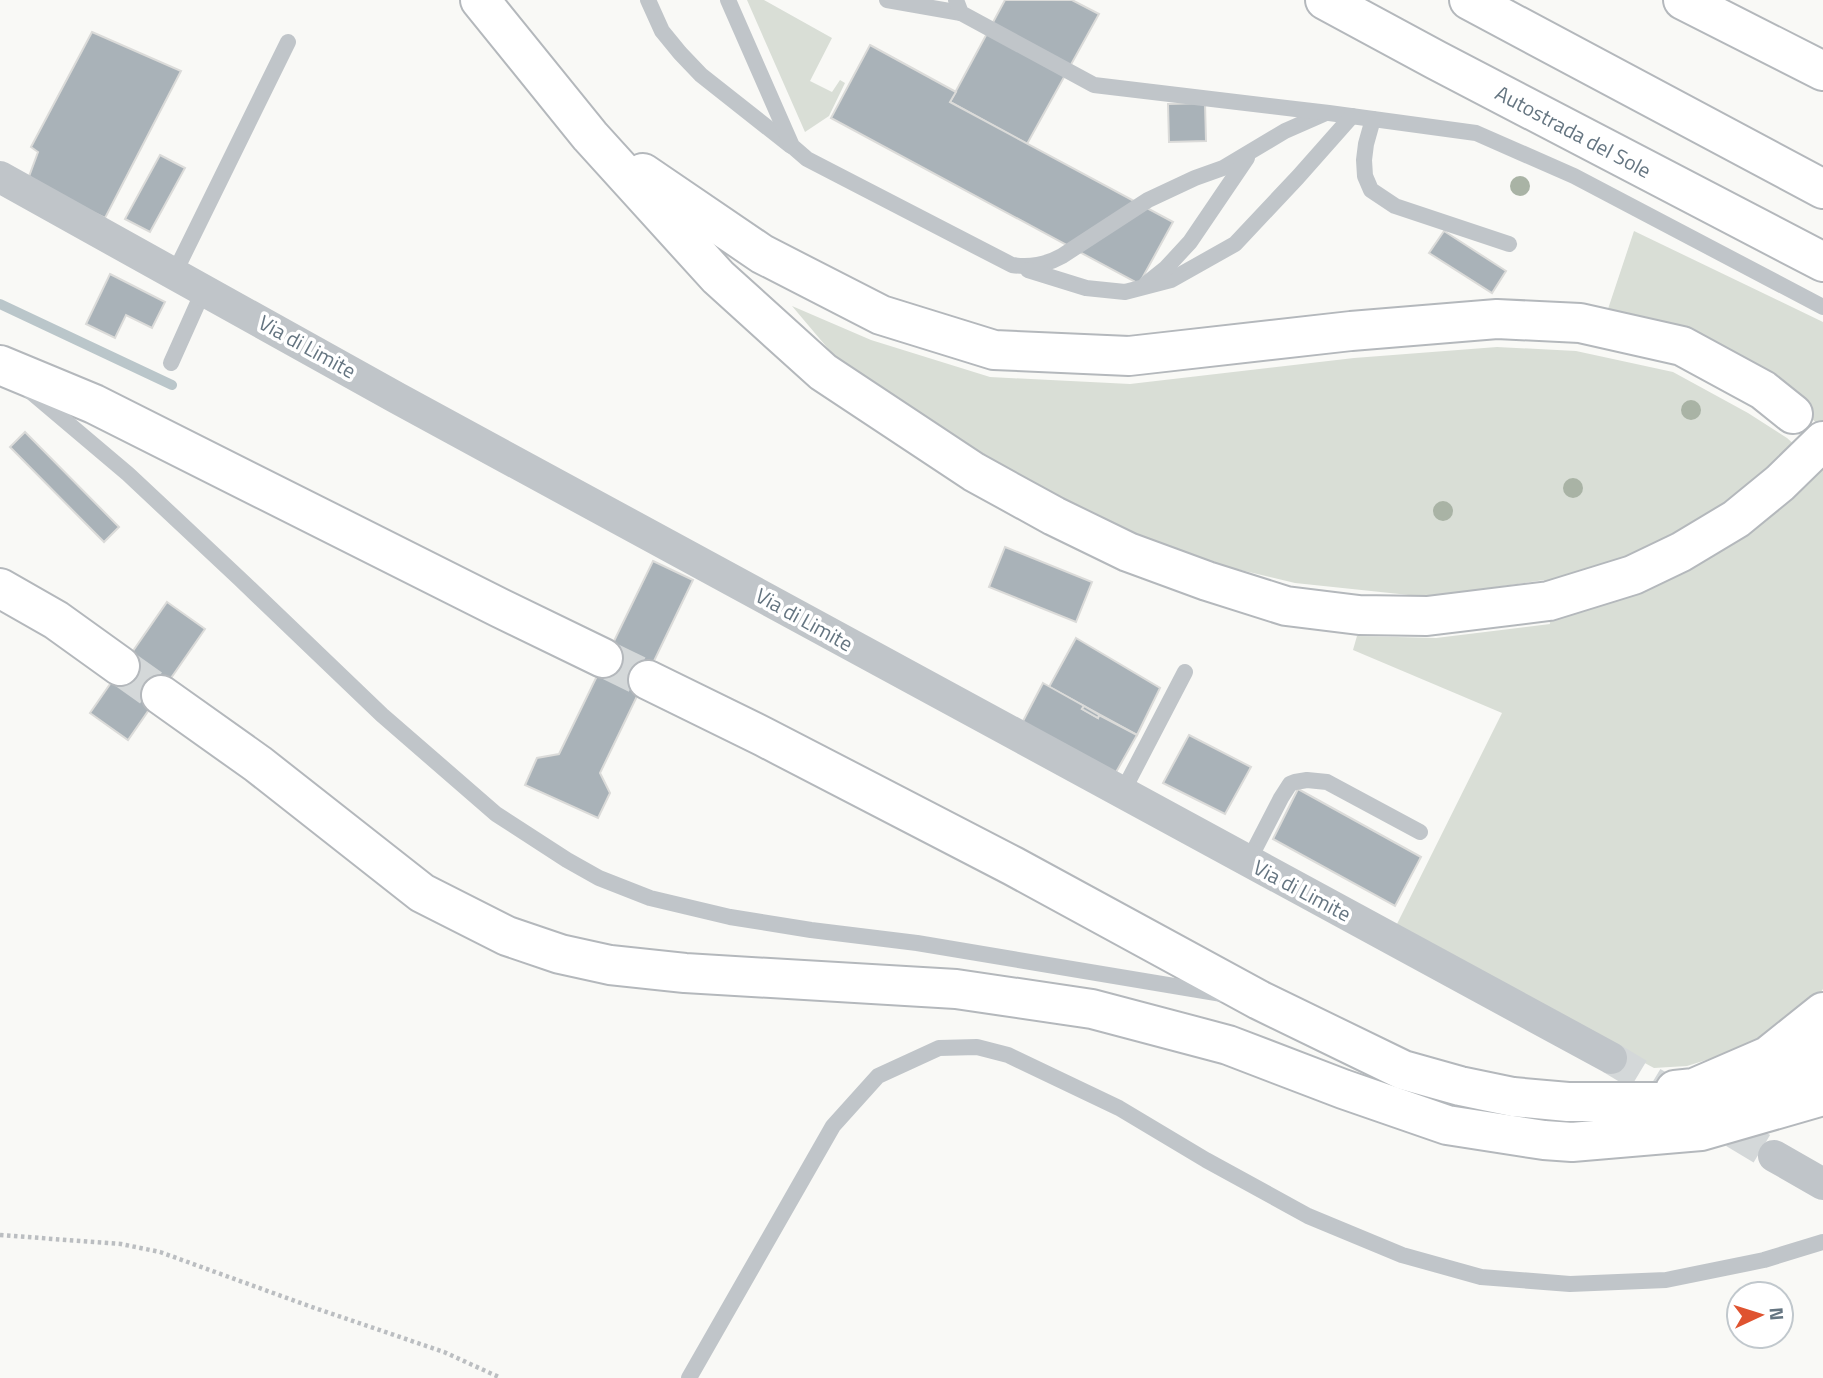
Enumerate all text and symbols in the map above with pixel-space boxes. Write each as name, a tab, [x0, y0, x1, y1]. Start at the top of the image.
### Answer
street label: Autostrada del Sole	[1490, 77, 1657, 186]
street label: Via di Limite	[253, 306, 362, 386]
street label: Via di Limite	[750, 579, 859, 659]
street label: Via di Limite	[1248, 851, 1357, 929]
north arrow	[1725, 1280, 1795, 1350]
text: N	[1763, 1306, 1792, 1321]

